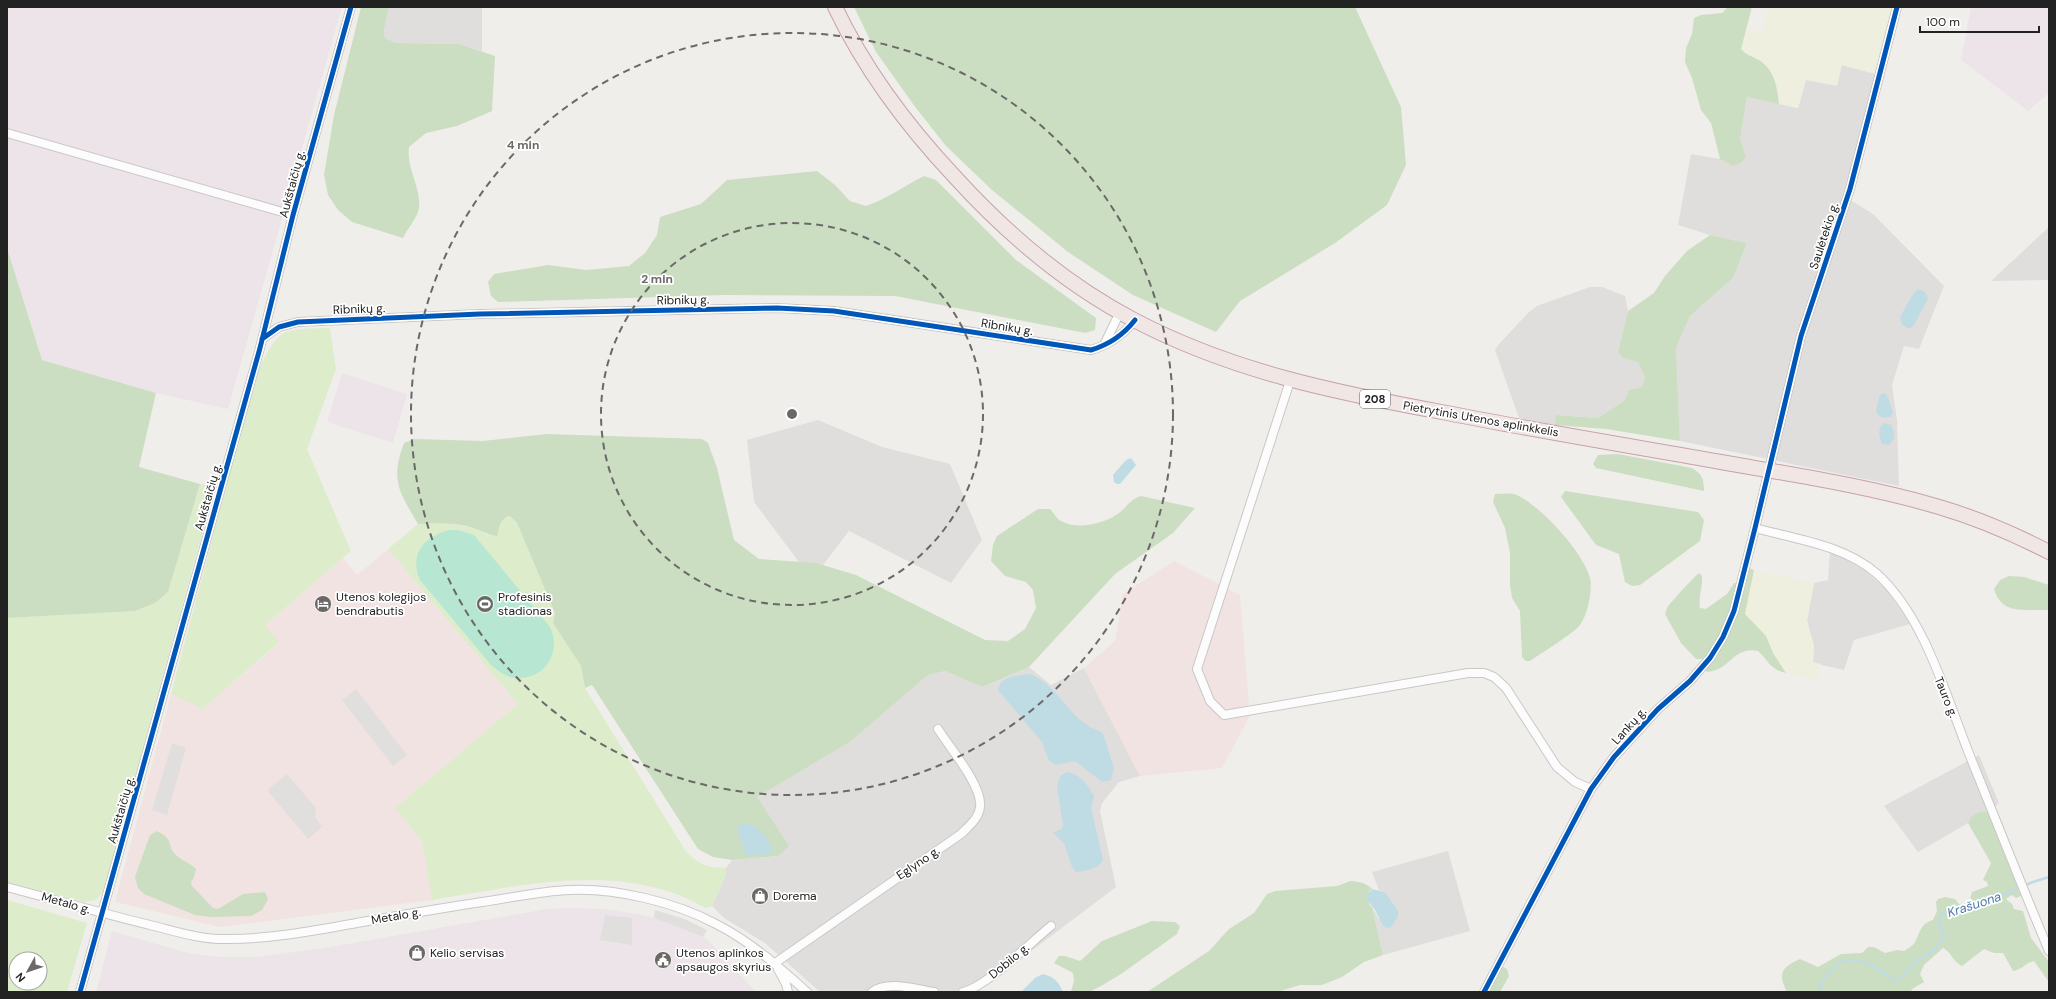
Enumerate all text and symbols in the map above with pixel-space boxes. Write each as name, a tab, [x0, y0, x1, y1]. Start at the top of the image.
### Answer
scale bar	[1920, 8, 2039, 34]
text: 100 m	[1926, 14, 1960, 30]
text: 4 min	[507, 137, 539, 153]
street label: Aukštaičių g.	[275, 149, 309, 219]
street label: Saulėtekio g.	[1806, 201, 1842, 271]
text: 2 min	[641, 271, 673, 287]
street label: Ribnikų g.	[657, 292, 709, 308]
street label: Ribnikų g.	[332, 300, 386, 318]
street label: Ribnikų g.	[980, 315, 1034, 339]
road number: 208	[1360, 390, 1390, 408]
street label: Pietrytinis Utenos aplinkkelis	[1402, 397, 1560, 441]
centre of rings	[785, 407, 799, 421]
street label: Aukštaičių g.	[191, 462, 225, 532]
place label: Utenos kolegijos bendrabutis	[336, 589, 426, 619]
place label: Profesinis stadionas	[498, 589, 552, 619]
hotel icon: Utenos kolegijos bendrabutis	[313, 594, 333, 614]
sports icon: Profesinis stadionas	[475, 594, 495, 614]
street label: Tauro g.	[1931, 674, 1961, 720]
street label: Lankų g.	[1608, 704, 1650, 748]
street label: Aukštaičių g.	[104, 775, 138, 845]
street label: Eglyno g.	[893, 843, 943, 883]
shop icon: Dorema	[750, 886, 770, 906]
street label: Metalo g.	[40, 888, 92, 918]
place label: Dorema	[773, 888, 817, 904]
water label: Krašuona	[1945, 888, 2003, 921]
street label: Metalo g.	[370, 904, 422, 928]
street label: Dobilo g.	[985, 940, 1033, 982]
shop icon: Kelio servisas	[407, 943, 427, 963]
place label: Kelio servisas	[430, 945, 504, 961]
place label: Utenos aplinkos apsaugos skyrius	[676, 945, 771, 975]
public building icon: Utenos aplinkos apsaugos skyrius	[653, 950, 673, 970]
north arrow	[8, 951, 48, 991]
text: N	[12, 970, 28, 985]

